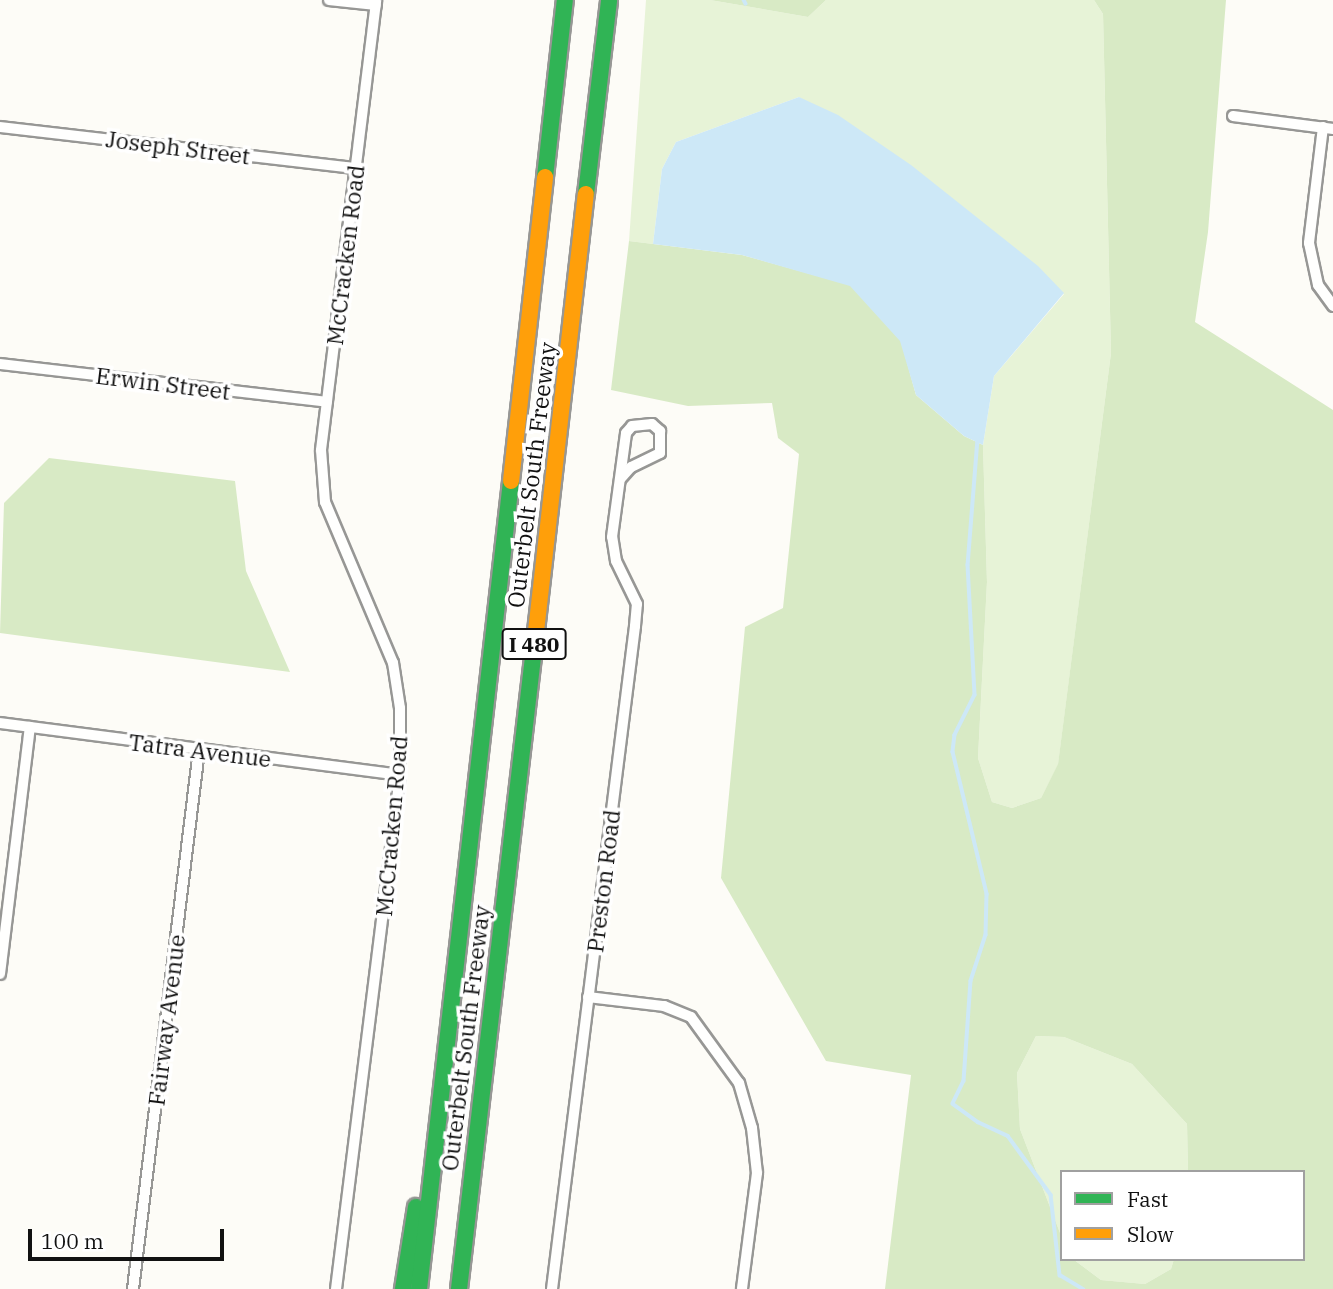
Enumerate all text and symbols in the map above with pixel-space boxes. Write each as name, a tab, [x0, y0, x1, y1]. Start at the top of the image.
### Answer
street label: Joseph Street	[104, 124, 252, 170]
street label: McCracken Road	[320, 163, 370, 347]
street label: Outerbelt South Freeway	[501, 341, 561, 609]
street label: Erwin Street	[94, 361, 232, 405]
road number: I 480	[501, 626, 567, 662]
street label: Tatra Avenue	[127, 728, 273, 772]
street label: McCracken Road	[369, 734, 413, 918]
street label: Preston Road	[581, 808, 625, 954]
street label: Outerbelt South Freeway	[435, 904, 495, 1172]
street label: Fairway Avenue	[142, 933, 190, 1107]
legend	[1060, 1170, 1305, 1261]
text: Fast	[1127, 1185, 1168, 1213]
scale bar	[32, 1216, 228, 1260]
text: Slow	[1127, 1220, 1174, 1248]
text: 100 m	[41, 1227, 104, 1255]

